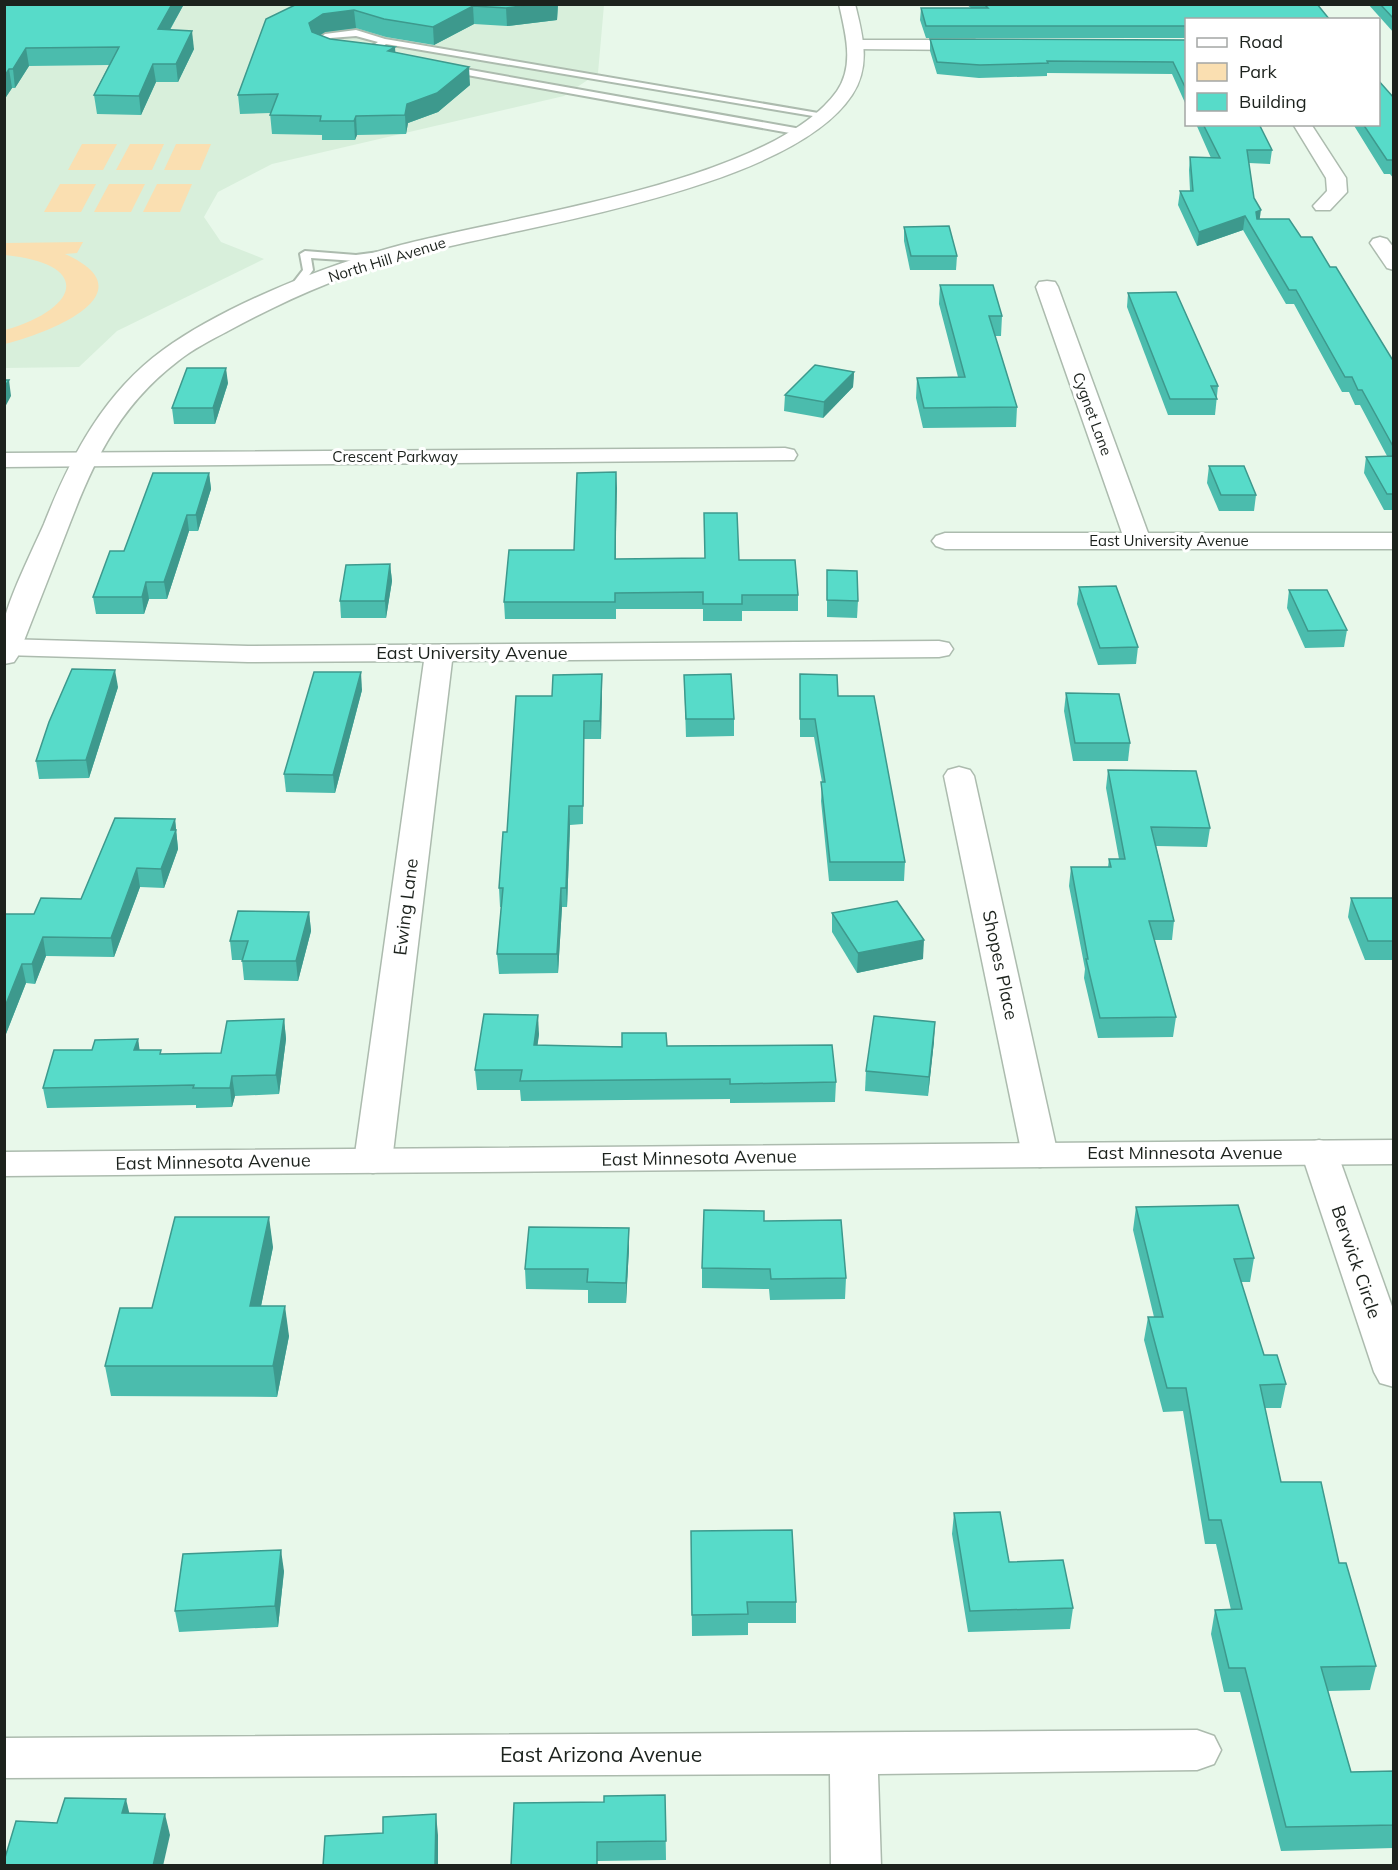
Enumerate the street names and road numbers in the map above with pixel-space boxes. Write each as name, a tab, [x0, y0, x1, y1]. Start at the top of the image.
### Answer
street label: North Hill Avenue	[326, 233, 448, 286]
street label: Cygnet Lane	[1069, 370, 1116, 458]
street label: Crescent Parkway	[332, 447, 458, 466]
street label: East University Avenue	[1089, 531, 1249, 550]
street label: East University Avenue	[376, 641, 568, 664]
street label: Ewing Lane	[388, 857, 423, 957]
street label: Shopes Place	[978, 908, 1023, 1022]
street label: East Minnesota Avenue	[1087, 1141, 1283, 1164]
street label: East Minnesota Avenue	[601, 1144, 797, 1171]
street label: East Minnesota Avenue	[115, 1148, 311, 1175]
street label: Berwick Circle	[1326, 1202, 1387, 1321]
street label: East Arizona Avenue	[500, 1741, 702, 1767]

